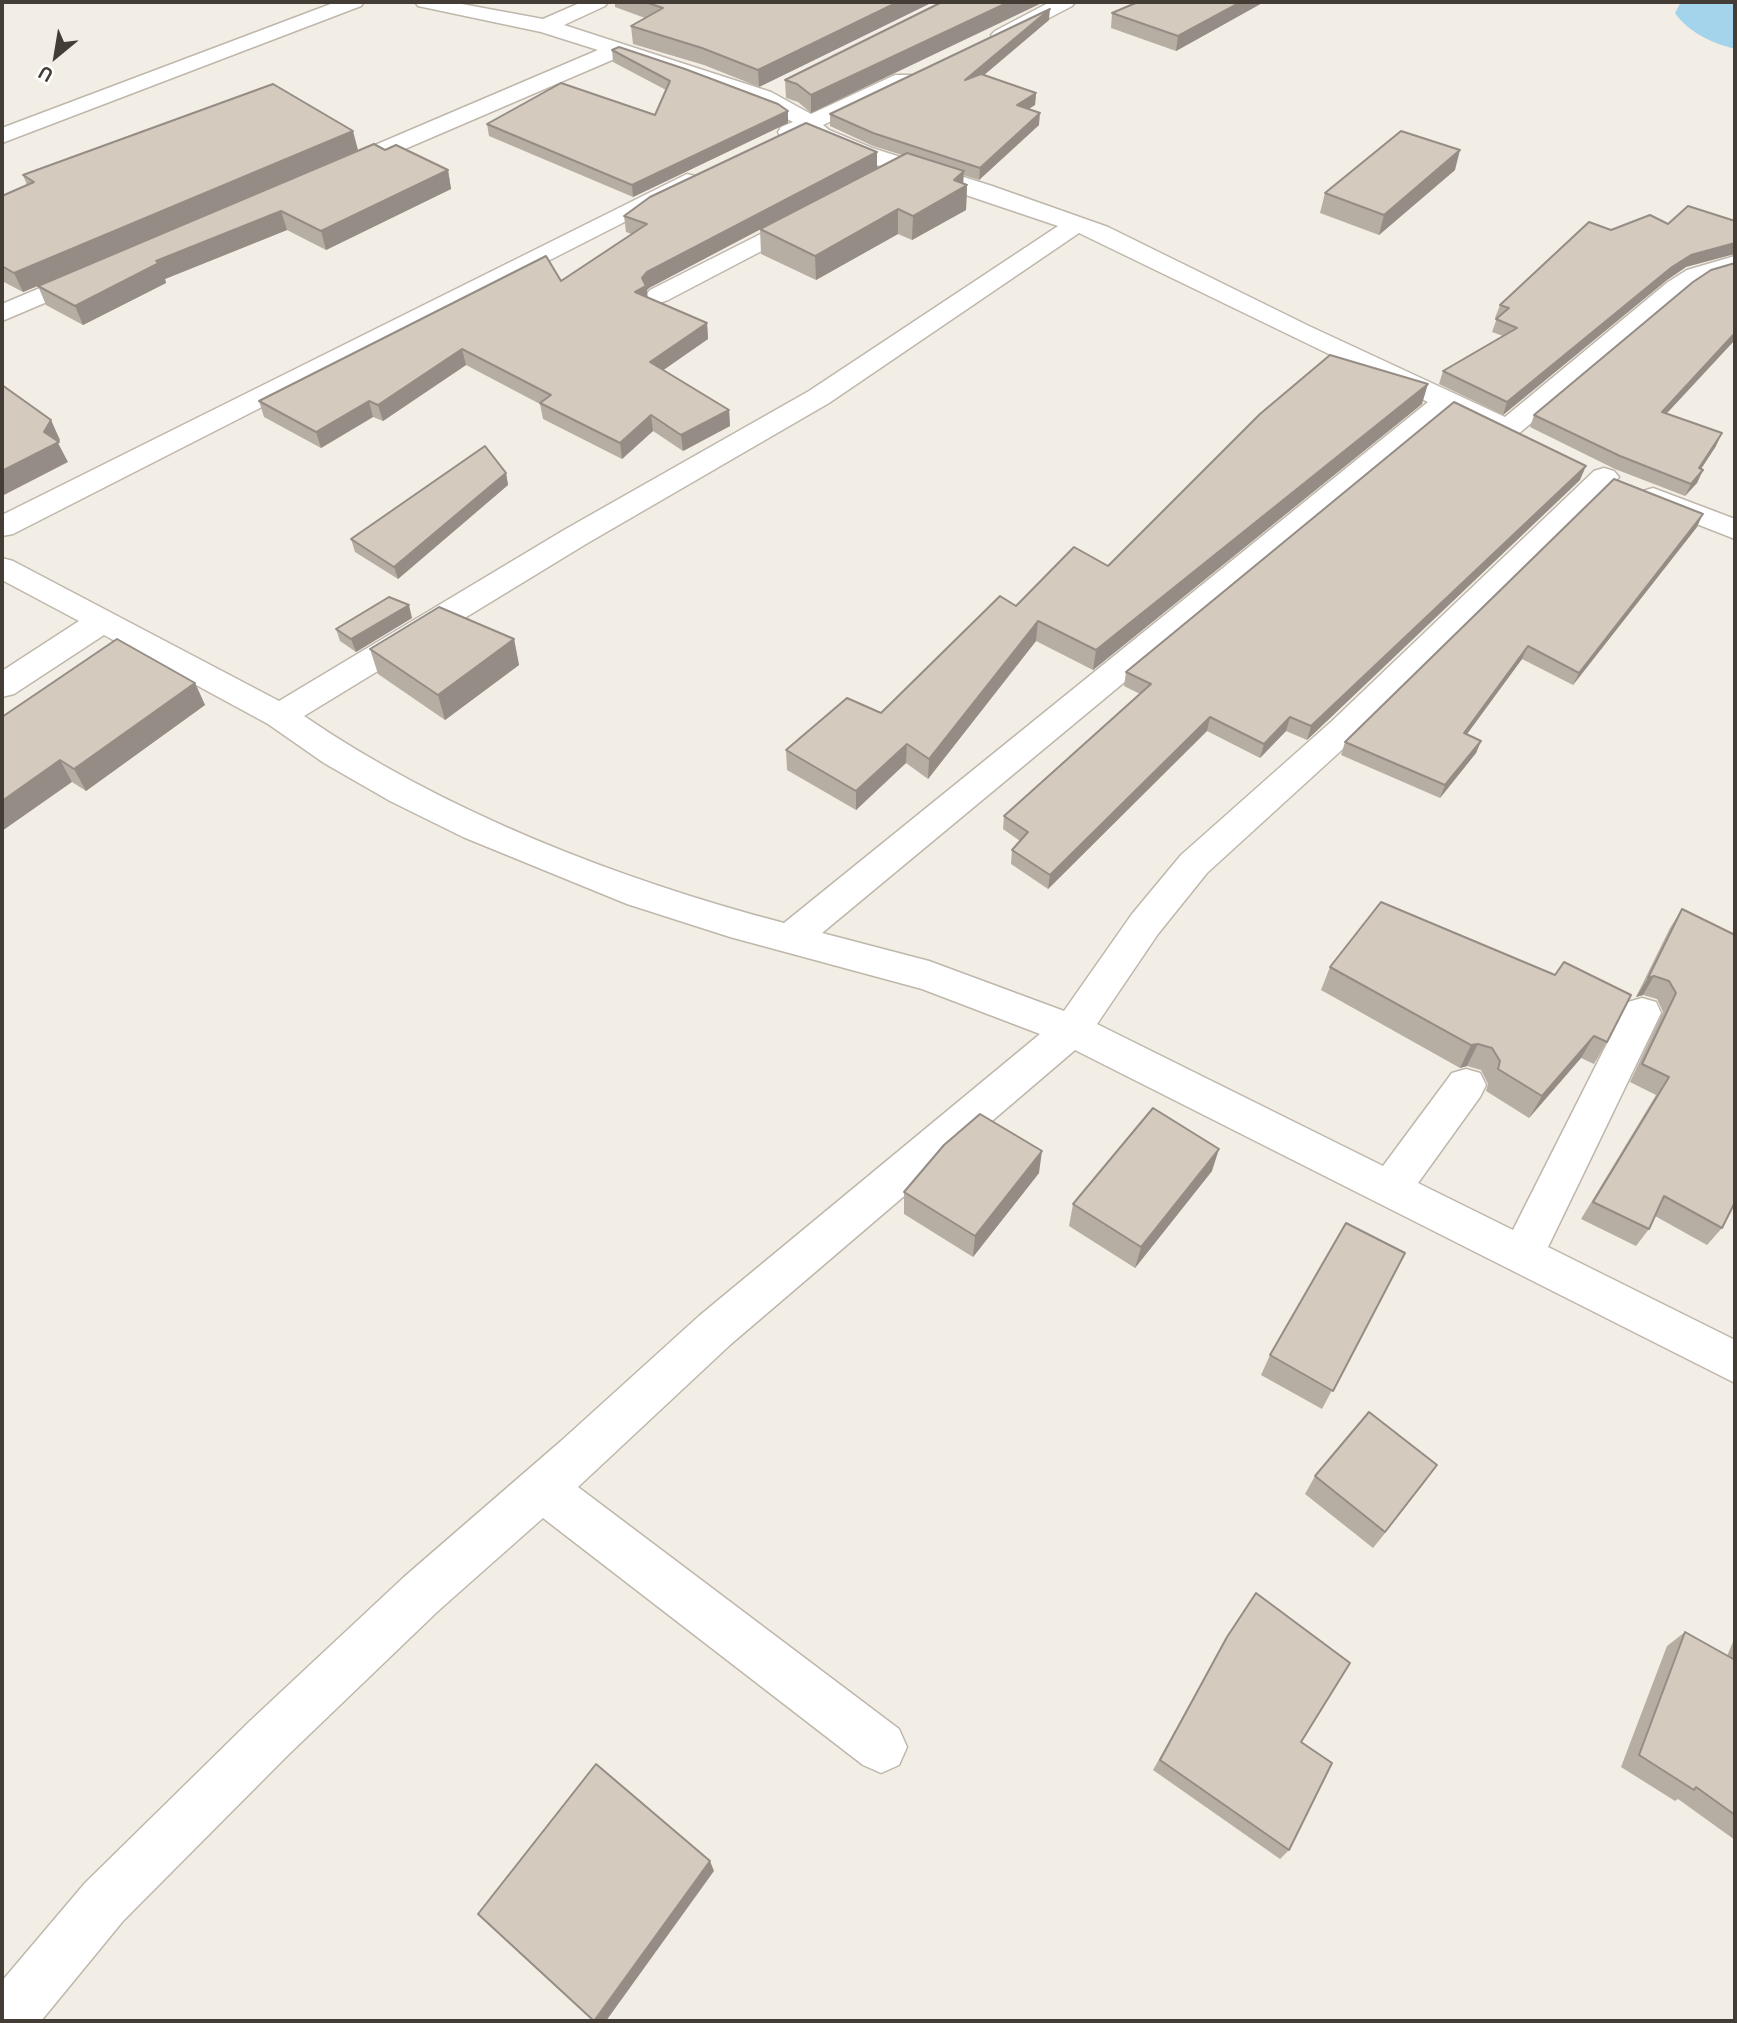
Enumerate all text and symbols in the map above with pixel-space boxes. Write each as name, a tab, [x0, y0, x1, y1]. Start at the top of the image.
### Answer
north arrow	[21, 21, 91, 91]
text: U	[34, 61, 57, 87]

